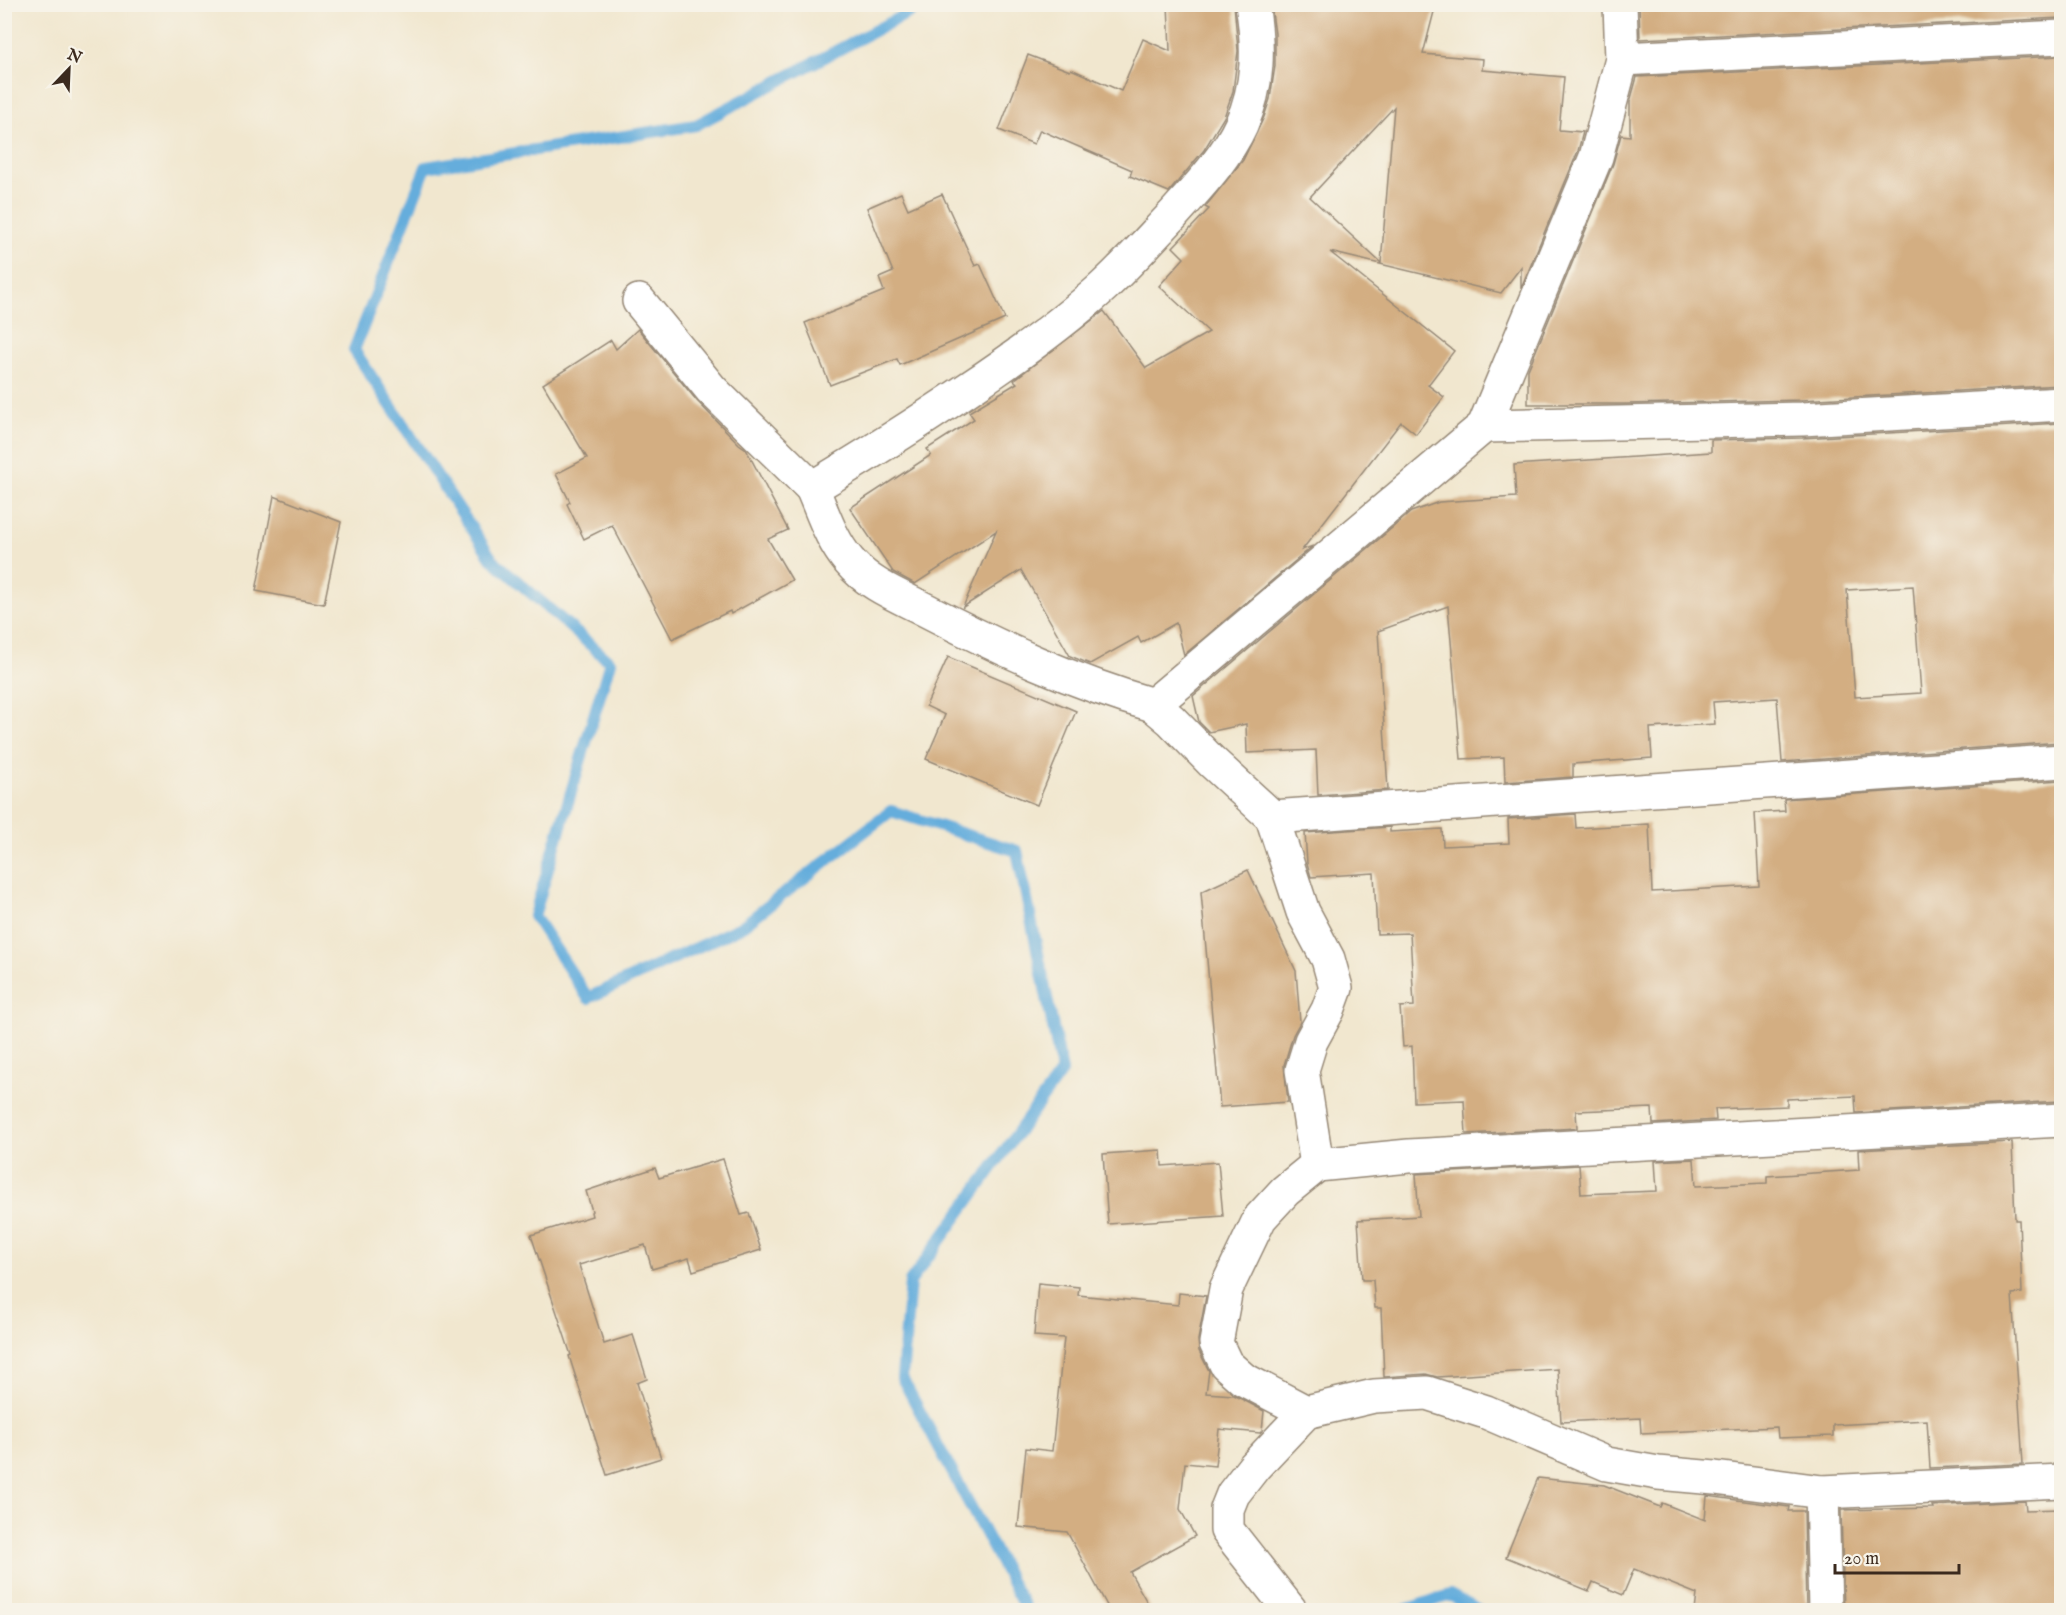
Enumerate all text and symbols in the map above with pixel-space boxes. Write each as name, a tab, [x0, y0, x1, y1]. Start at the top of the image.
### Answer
north arrow	[39, 39, 99, 99]
text: N	[63, 45, 85, 69]
scale bar	[1835, 1537, 1960, 1575]
text: 20 m	[1844, 1548, 1879, 1571]

